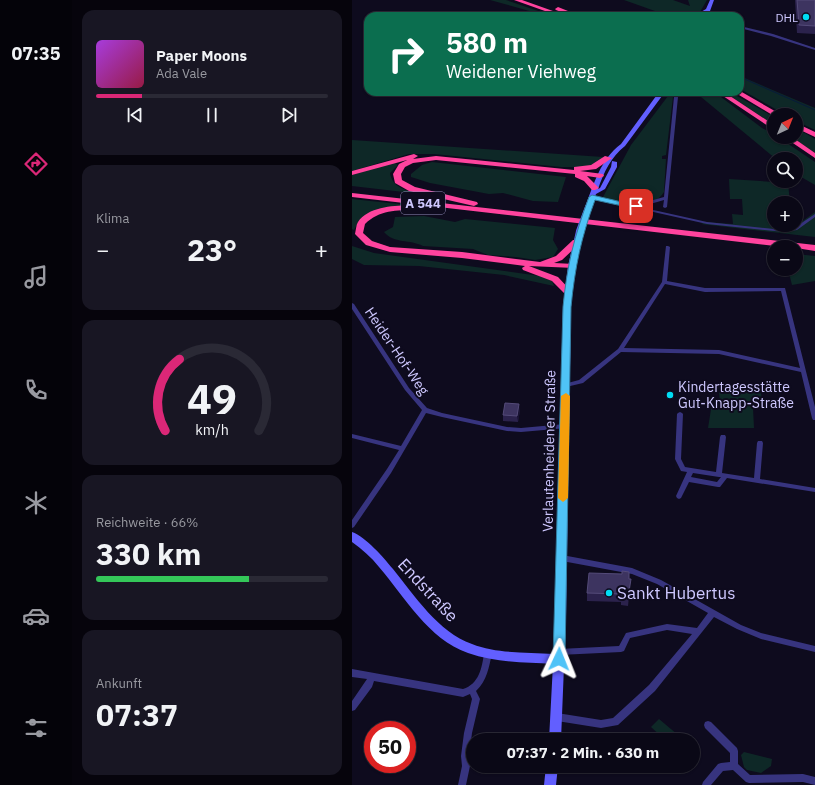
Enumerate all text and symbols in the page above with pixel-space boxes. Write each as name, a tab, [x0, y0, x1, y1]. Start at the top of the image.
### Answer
place label: DHL	[775, 10, 798, 25]
marker: DHL	[801, 12, 811, 22]
text: 580 m	[446, 24, 528, 61]
icon: right	[380, 28, 432, 80]
text: 07:35	[11, 42, 61, 65]
text: Paper Moons	[156, 46, 247, 65]
text: Weidener Viehweg	[446, 60, 596, 83]
text: Ada Vale	[156, 65, 207, 82]
icon: previous	[124, 104, 146, 126]
icon: pause	[201, 104, 223, 126]
icon: next	[278, 104, 300, 126]
north arrow	[767, 108, 803, 144]
map controls	[767, 108, 803, 276]
icon: directions	[22, 150, 50, 178]
button: search	[767, 152, 803, 188]
pin	[619, 189, 653, 223]
road number: A 544	[401, 192, 445, 214]
icon: arrive	[625, 195, 647, 217]
button: +	[767, 196, 803, 232]
text: Klima	[96, 210, 129, 227]
text: 23°	[187, 230, 237, 269]
text: −	[96, 235, 109, 264]
text: +	[315, 235, 328, 264]
button: −	[767, 240, 803, 276]
icon: music	[22, 263, 50, 291]
street label: Heider-Hof-Weg	[361, 304, 433, 399]
text: 49	[187, 370, 237, 424]
street label: Verlautenheidener Straße	[539, 370, 559, 532]
icon: phone	[22, 376, 50, 404]
place label: Kindertagesstätte Gut-Knapp-Straße	[678, 378, 794, 412]
marker: Kindertagesstätte Gut-Knapp-Straße	[665, 390, 675, 400]
text: km/h	[195, 419, 229, 438]
icon: climate	[22, 489, 50, 517]
text: Reichweite · 66%	[96, 514, 198, 531]
text: 330 km	[96, 534, 201, 573]
street label: Endstraße	[393, 554, 463, 626]
place label: Sankt Hubertus	[617, 582, 735, 604]
marker: Sankt Hubertus	[604, 588, 614, 598]
icon: car	[22, 602, 50, 630]
position arrow	[538, 638, 580, 680]
text: Ankunft	[96, 675, 142, 692]
text: 07:37	[96, 695, 178, 734]
icon: filters	[22, 714, 50, 742]
speed limit sign: 50	[364, 721, 416, 773]
text: 07:37 · 2 Min. · 630 m	[507, 743, 659, 762]

